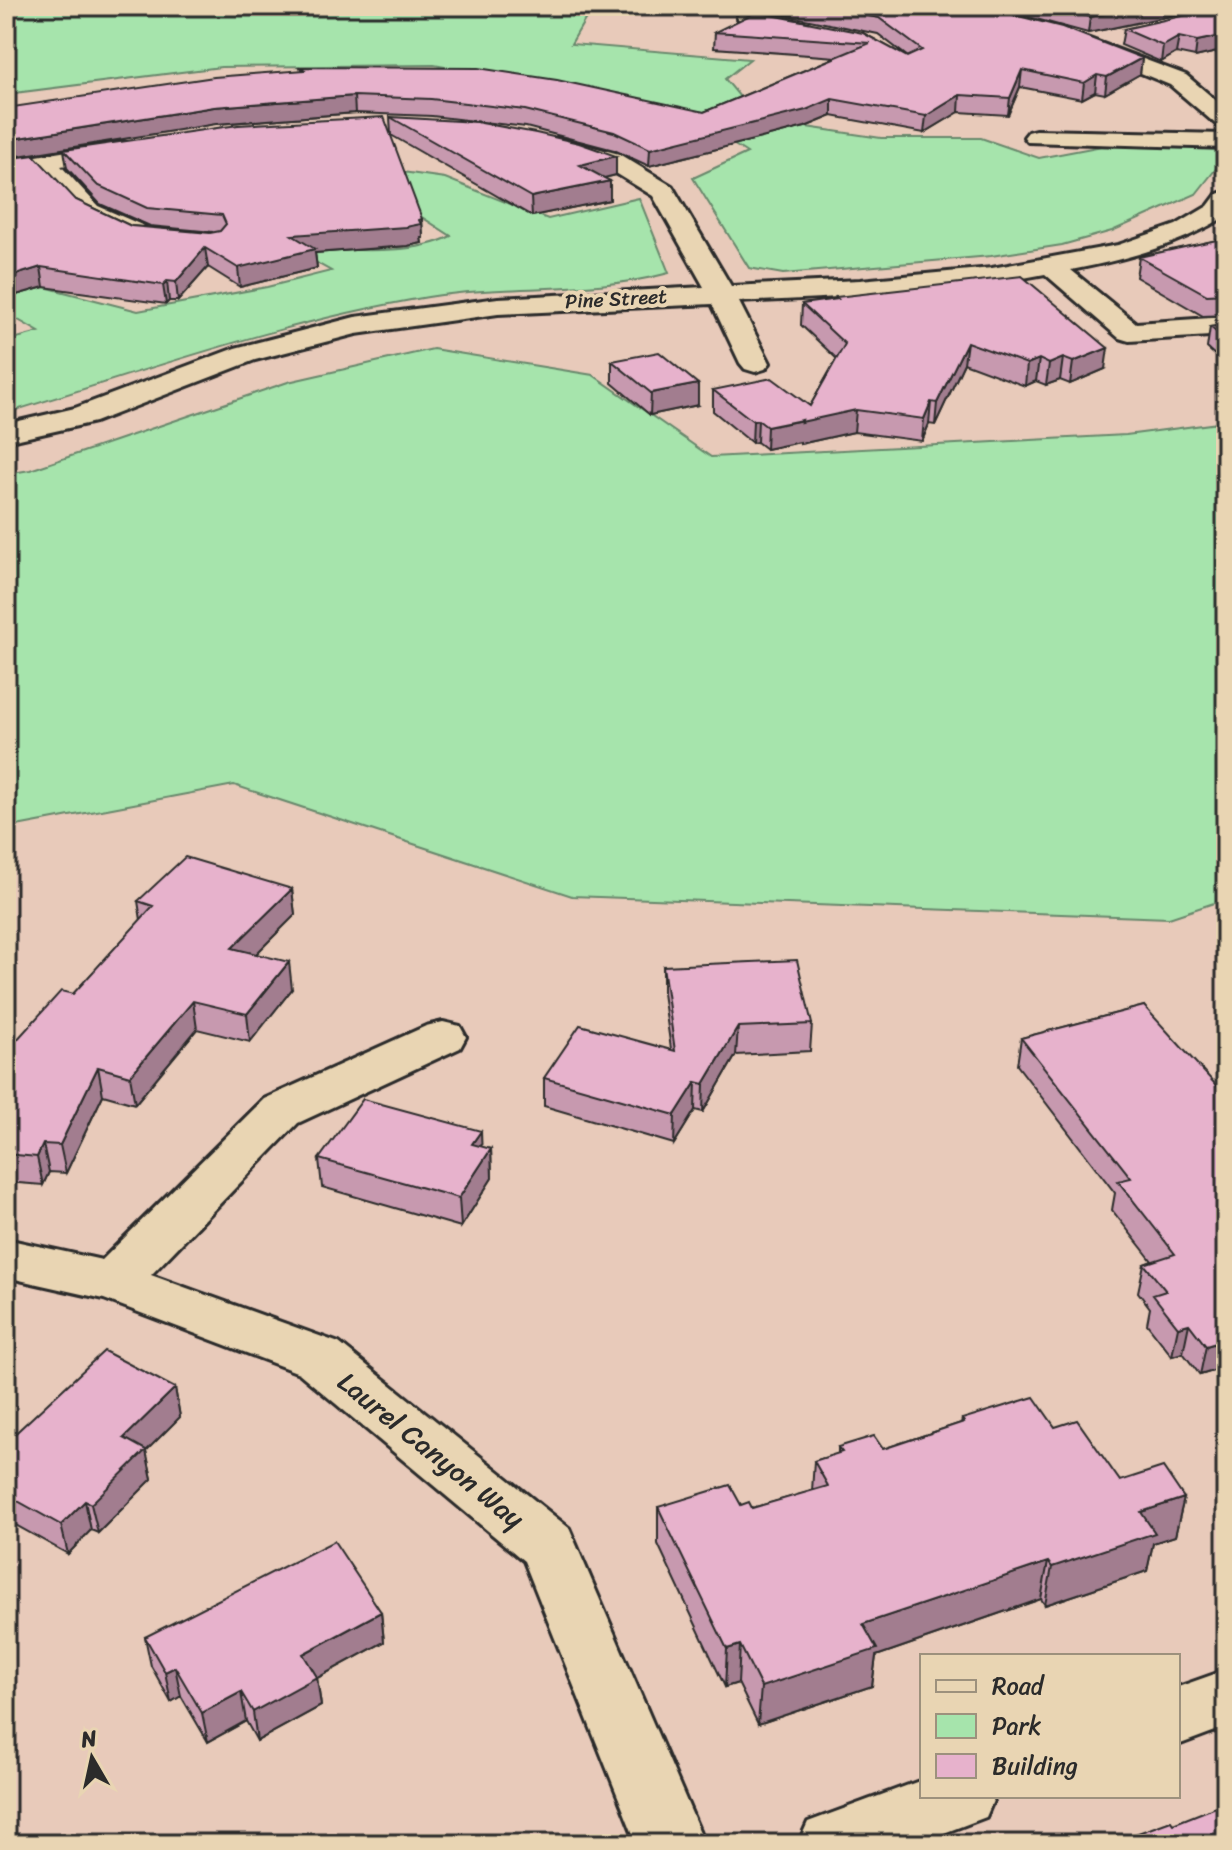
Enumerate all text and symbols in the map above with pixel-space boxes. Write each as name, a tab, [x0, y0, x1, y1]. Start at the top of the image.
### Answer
street label: Pine Street	[564, 279, 668, 319]
street label: Laurel Canyon Way	[326, 1359, 536, 1542]
legend	[920, 1654, 1180, 1798]
text: Road	[992, 1665, 1046, 1707]
text: Park	[992, 1705, 1041, 1747]
north arrow	[52, 1718, 132, 1798]
text: N	[77, 1718, 100, 1759]
text: Building	[992, 1745, 1078, 1787]

